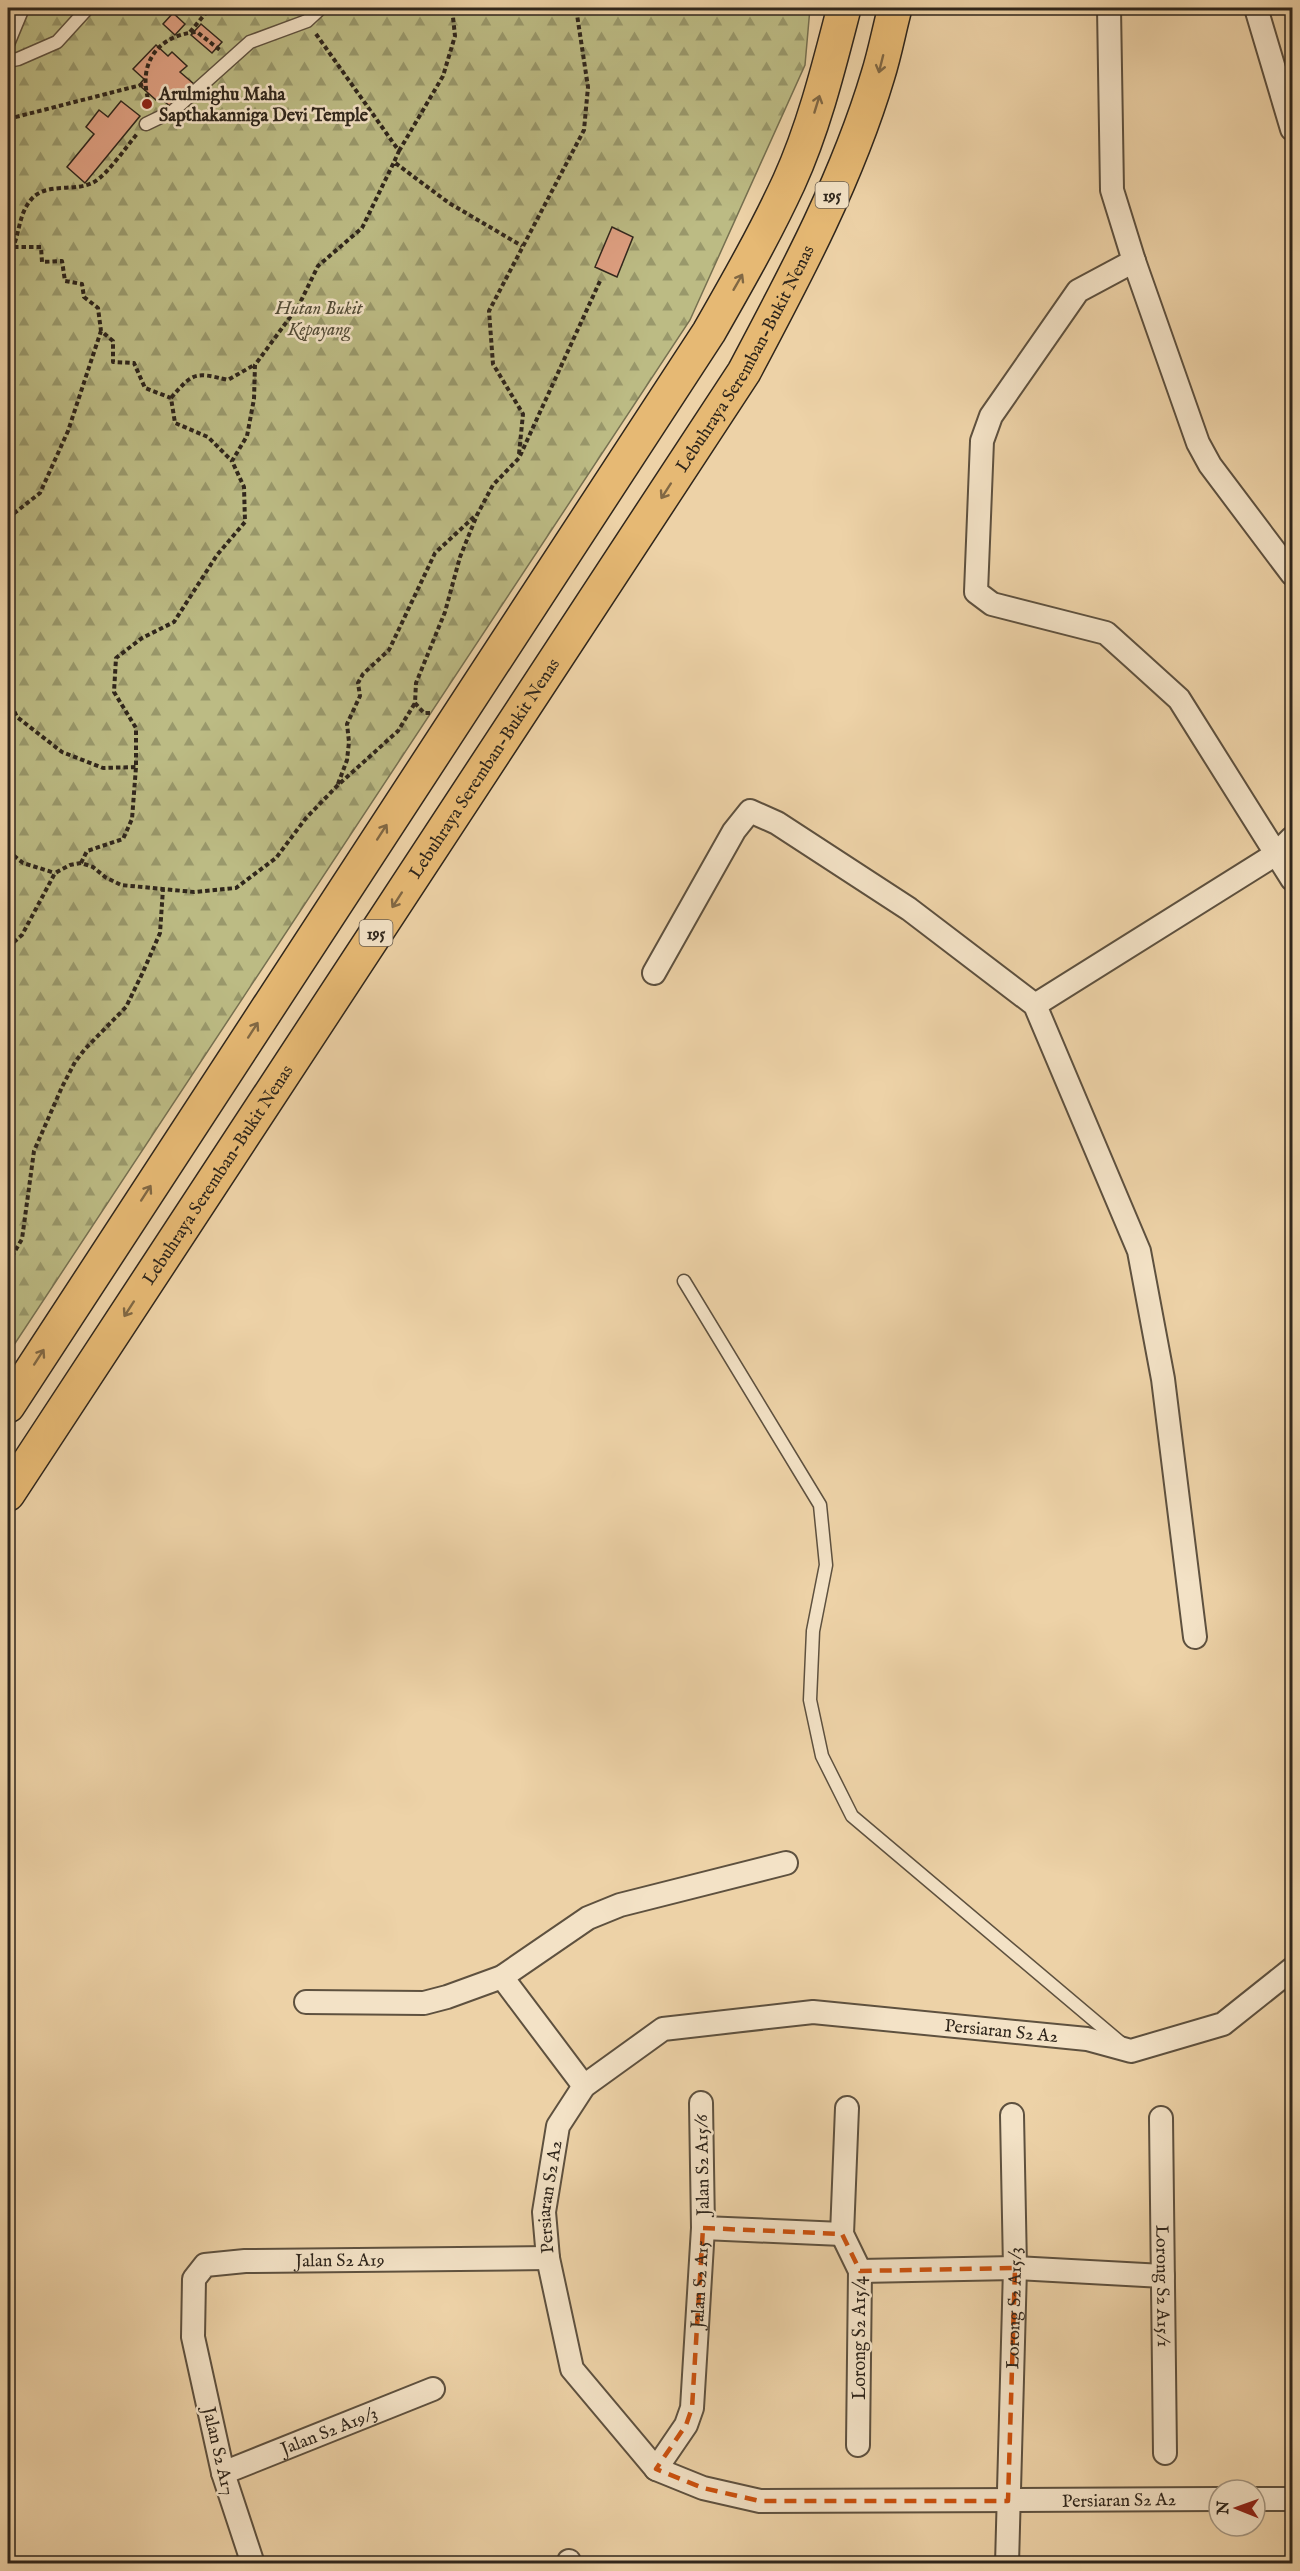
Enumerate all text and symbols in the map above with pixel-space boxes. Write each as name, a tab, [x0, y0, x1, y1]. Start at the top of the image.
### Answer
one-way arrow	[874, 55, 886, 74]
place label: Arulmighu Maha Sapthakanniga Devi Temple	[158, 84, 369, 128]
one-way arrow	[812, 95, 823, 114]
marker: Arulmighu Maha Sapthakanniga Devi Temple	[140, 97, 154, 111]
road number: 195	[816, 182, 848, 208]
street label: Lebuhraya Seremban-Bukit Nenas	[671, 242, 821, 477]
one-way arrow	[732, 273, 744, 290]
park label: Hutan Bukit Kepayang	[274, 298, 364, 342]
one-way arrow	[659, 482, 671, 499]
street label: Lebuhraya Seremban-Bukit Nenas	[405, 655, 566, 884]
one-way arrow	[377, 824, 389, 841]
one-way arrow	[391, 891, 404, 908]
road number: 195	[360, 920, 392, 946]
one-way arrow	[247, 1022, 259, 1039]
street label: Lebuhraya Seremban-Bukit Nenas	[138, 1061, 299, 1290]
one-way arrow	[140, 1186, 152, 1202]
one-way arrow	[123, 1300, 136, 1317]
one-way arrow	[33, 1348, 46, 1365]
street label: Persiaran S2 A2	[943, 2015, 1059, 2049]
street label: Jalan S2 A15/6	[691, 2114, 716, 2218]
street label: Persiaran S2 A2	[534, 2139, 568, 2254]
street label: Lorong S2 A15/1	[1149, 2225, 1174, 2347]
street label: Jalan S2 A15	[687, 2240, 715, 2331]
street label: Lorong S2 A15/3	[1002, 2247, 1028, 2369]
street label: Jalan S2 A19	[293, 2250, 385, 2274]
street label: Lorong S2 A15/4	[849, 2276, 872, 2400]
street label: Jalan S2 A19/3	[276, 2402, 381, 2462]
street label: Jalan S2 A17	[196, 2403, 239, 2498]
north arrow	[1207, 2478, 1267, 2538]
street label: Persiaran S2 A2	[1062, 2489, 1176, 2514]
text: N	[1214, 2501, 1234, 2516]

